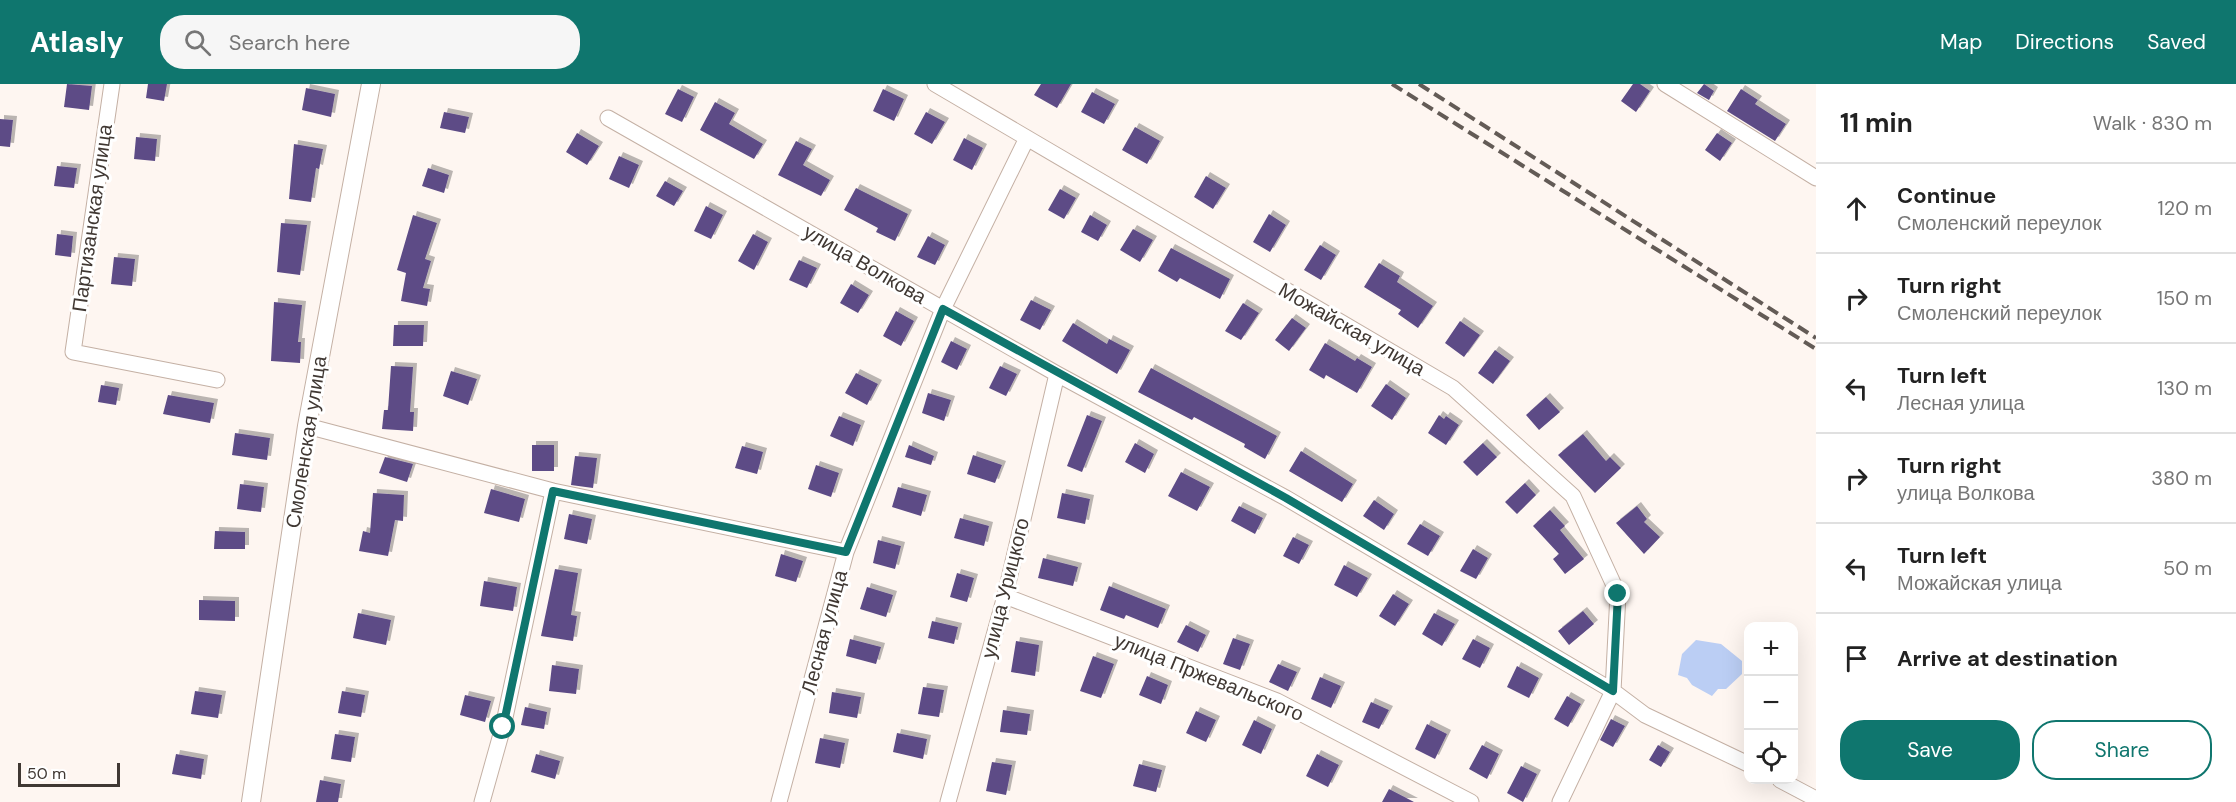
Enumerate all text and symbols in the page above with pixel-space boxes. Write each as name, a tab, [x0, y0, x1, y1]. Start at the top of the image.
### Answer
search box	[160, 15, 580, 69]
text: Atlasly	[30, 24, 124, 61]
icon: search	[181, 26, 214, 59]
text: Search here	[229, 28, 350, 57]
text: Map	[1940, 28, 1982, 56]
text: Directions	[2015, 28, 2114, 56]
text: Saved	[2147, 28, 2206, 56]
text: 11 min	[1840, 106, 1913, 140]
text: Walk · 830 m	[2093, 110, 2212, 136]
street label: Партизанская улица	[66, 122, 118, 314]
text: Continue	[1897, 181, 1996, 210]
icon: ahead	[1840, 192, 1873, 225]
text: 120 m	[2158, 195, 2212, 221]
text: Смоленский переулок	[1897, 210, 2101, 236]
street label: улица Волкова	[799, 218, 932, 310]
text: Turn right	[1897, 271, 2002, 300]
street label: Можайская улица	[1274, 277, 1431, 382]
icon: right	[1840, 282, 1873, 315]
text: 150 m	[2157, 285, 2212, 311]
text: Смоленский переулок	[1897, 300, 2101, 326]
street label: Смоленская улица	[280, 353, 333, 530]
text: Turn left	[1897, 361, 1987, 390]
icon: left	[1840, 372, 1873, 405]
text: 130 m	[2157, 375, 2212, 401]
text: Лесная улица	[1897, 390, 2025, 416]
text: Turn right	[1897, 451, 2002, 480]
icon: right	[1840, 462, 1873, 495]
text: 380 m	[2151, 465, 2212, 491]
text: улица Волкова	[1897, 480, 2035, 506]
street label: улица Урицкого	[975, 515, 1035, 661]
text: Turn left	[1897, 541, 1987, 570]
icon: left	[1840, 552, 1873, 585]
text: 50 m	[2163, 555, 2212, 581]
street label: Лесная улица	[795, 566, 853, 697]
text: Можайская улица	[1897, 570, 2062, 596]
route end	[1604, 580, 1630, 606]
map controls	[1744, 622, 1798, 784]
button: +	[1744, 622, 1798, 676]
street label: улица Пржевальского	[1110, 627, 1308, 727]
icon: arrive	[1840, 642, 1873, 675]
text: Arrive at destination	[1897, 644, 2118, 673]
button: −	[1744, 676, 1798, 730]
route start	[489, 713, 515, 739]
button: Save	[1840, 720, 2020, 780]
button: Share	[2032, 720, 2212, 780]
button: locate	[1744, 730, 1798, 784]
scale bar	[18, 760, 120, 788]
text: 50 m	[27, 763, 66, 784]

